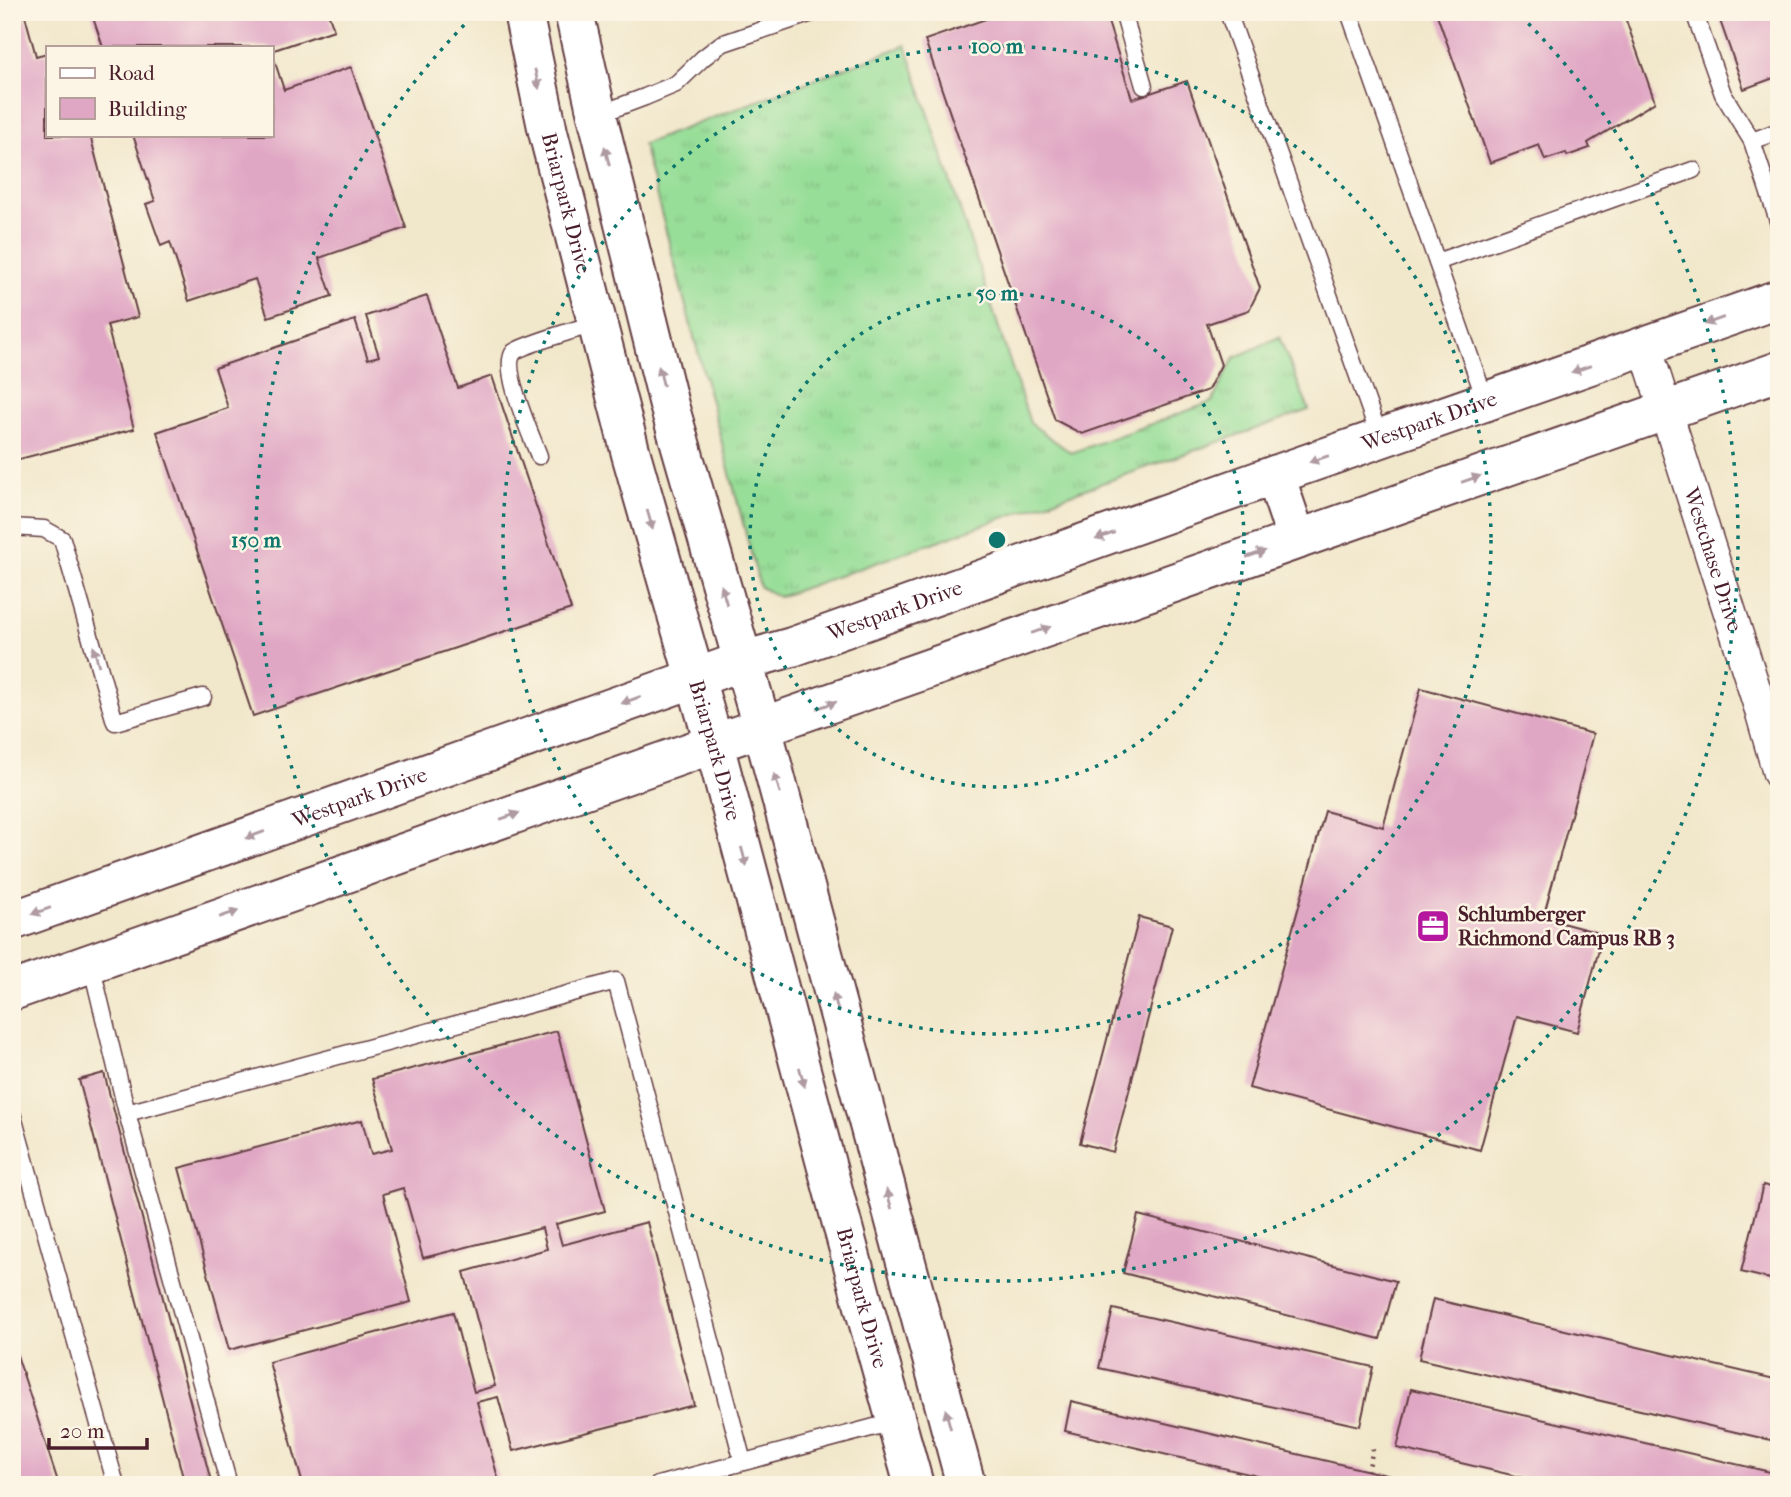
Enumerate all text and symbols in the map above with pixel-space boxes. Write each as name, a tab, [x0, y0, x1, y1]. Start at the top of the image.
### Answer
text: 100 m	[971, 34, 1024, 58]
legend	[46, 46, 273, 136]
text: Road	[108, 61, 155, 85]
one-way arrow	[531, 68, 542, 90]
text: Building	[108, 97, 187, 121]
street label: Briarpark Drive	[537, 130, 596, 276]
one-way arrow	[601, 145, 612, 167]
text: 50 m	[976, 281, 1019, 305]
one-way arrow	[1704, 316, 1725, 327]
one-way arrow	[1570, 364, 1591, 375]
one-way arrow	[655, 365, 666, 387]
street label: Westpark Drive	[1358, 386, 1500, 456]
one-way arrow	[1309, 454, 1330, 465]
one-way arrow	[1460, 473, 1481, 484]
street label: Westchase Drive	[1679, 484, 1747, 634]
one-way arrow	[645, 509, 655, 530]
text: 150 m	[231, 528, 282, 552]
centre of rings	[985, 528, 1009, 552]
one-way arrow	[1095, 531, 1116, 542]
one-way arrow	[1246, 548, 1267, 559]
street label: Westpark Drive	[823, 575, 965, 646]
one-way arrow	[718, 584, 728, 605]
one-way arrow	[1031, 624, 1052, 635]
one-way arrow	[90, 645, 101, 667]
street label: Briarpark Drive	[684, 677, 746, 823]
one-way arrow	[620, 695, 641, 706]
one-way arrow	[816, 699, 837, 710]
street label: Westpark Drive	[288, 762, 430, 833]
one-way arrow	[771, 772, 781, 793]
one-way arrow	[500, 810, 521, 821]
one-way arrow	[245, 830, 266, 841]
one-way arrow	[739, 847, 749, 868]
place label: Schlumberger Richmond Campus RB 3	[1458, 902, 1675, 950]
one-way arrow	[30, 906, 51, 917]
office icon: Schlumberger Richmond Campus RB 3	[1414, 907, 1452, 945]
one-way arrow	[219, 908, 240, 919]
one-way arrow	[830, 992, 841, 1014]
one-way arrow	[797, 1066, 808, 1088]
one-way arrow	[883, 1188, 894, 1210]
street label: Briarpark Drive	[832, 1225, 893, 1371]
scale bar	[49, 1406, 147, 1450]
one-way arrow	[942, 1408, 953, 1430]
text: 20 m	[60, 1419, 105, 1443]

